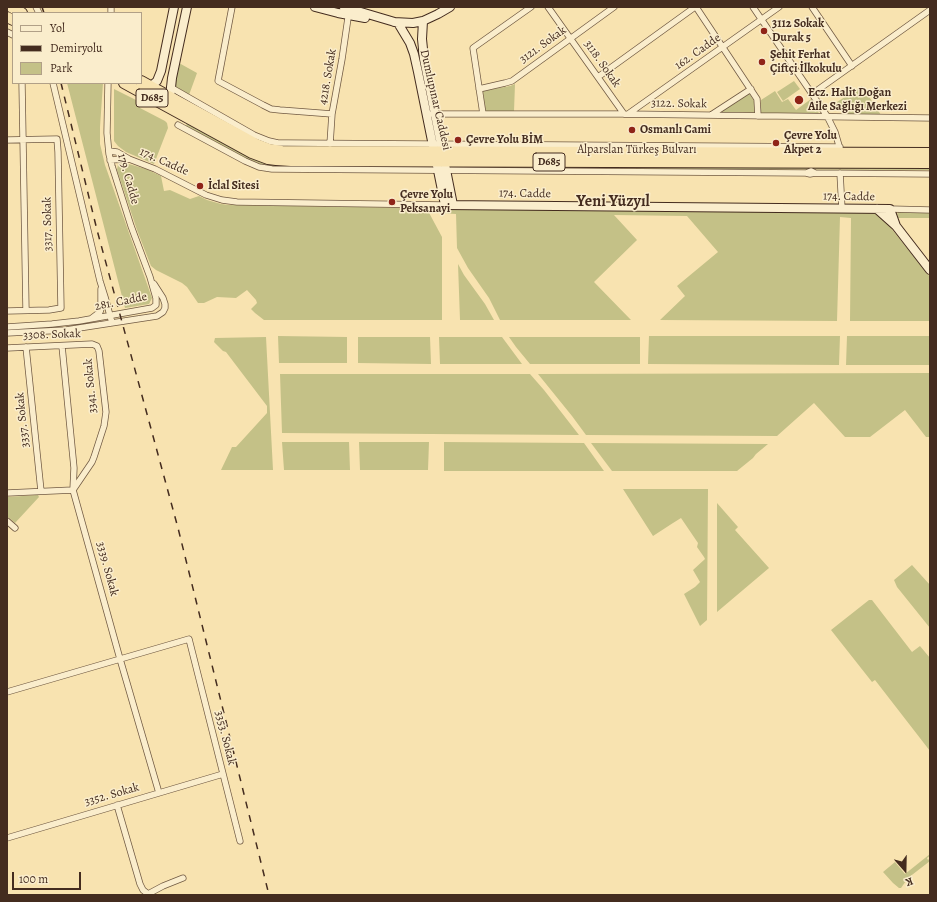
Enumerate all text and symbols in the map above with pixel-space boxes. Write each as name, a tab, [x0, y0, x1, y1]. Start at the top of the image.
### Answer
legend	[12, 12, 142, 84]
place label: 3112 Sokak Durak 5	[772, 17, 824, 45]
text: Yol	[50, 20, 65, 36]
street label: 3121. Sokak	[517, 23, 569, 67]
marker: 3112 Sokak Durak 5	[759, 26, 769, 36]
street label: 162. Cadde	[672, 31, 724, 73]
street label: 3118. Sokak	[580, 38, 624, 90]
text: Demiryolu	[50, 40, 103, 56]
street label: 4218. Sokak	[316, 48, 340, 106]
street label: Dumlupınar Caddesi	[416, 48, 454, 152]
place label: Şehit Ferhat Çiftçi İlkokulu	[770, 48, 842, 76]
marker: Şehit Ferhat Çiftçi İlkokulu	[757, 57, 767, 67]
text: Park	[50, 60, 73, 76]
place label: Ecz. Halit Doğan Aile Sağlığı Merkezi	[808, 86, 907, 114]
road number: D685	[136, 89, 168, 107]
marker: Ecz. Halit Doğan Aile Sağlığı Merkezi	[793, 94, 805, 106]
street label: 3122. Sokak	[651, 96, 707, 112]
place label: Osmanlı Cami	[640, 123, 711, 137]
marker: Osmanlı Cami	[627, 125, 637, 135]
place label: Çevre Yolu Akpet 2	[784, 129, 837, 157]
place label: Çevre Yolu BİM	[466, 133, 543, 147]
marker: Çevre Yolu BİM	[453, 135, 463, 145]
marker: Çevre Yolu Akpet 2	[771, 138, 781, 148]
street label: Alparslan Türkeş Bulvarı	[577, 143, 697, 157]
street label: 174. Cadde	[137, 145, 191, 179]
street label: 179. Cadde	[114, 152, 142, 206]
road number: D685	[533, 153, 565, 171]
place label: İclal Sitesi	[208, 179, 259, 193]
marker: İclal Sitesi	[195, 181, 205, 191]
street label: 174. Cadde	[499, 186, 551, 202]
place label: Çevre Yolu Peksanayi	[400, 188, 453, 216]
street label: 174. Cadde	[823, 189, 875, 205]
district label: Yeni Yüzyıl	[576, 192, 650, 212]
street label: 3317. Sokak	[40, 197, 56, 251]
marker: Çevre Yolu Peksanayi	[387, 197, 397, 207]
street label: 281. Cadde	[94, 290, 148, 314]
street label: 3308. Sokak	[23, 327, 81, 343]
street label: 3341. Sokak	[81, 358, 101, 414]
street label: 3337. Sokak	[13, 392, 33, 448]
street label: 3339. Sokak	[93, 540, 121, 598]
street label: 3353. Sokak	[211, 709, 239, 767]
street label: 3352. Sokak	[83, 780, 141, 810]
north arrow	[885, 850, 925, 890]
scale bar	[14, 864, 83, 890]
text: 100 m	[19, 871, 48, 887]
text: K	[903, 873, 915, 890]

